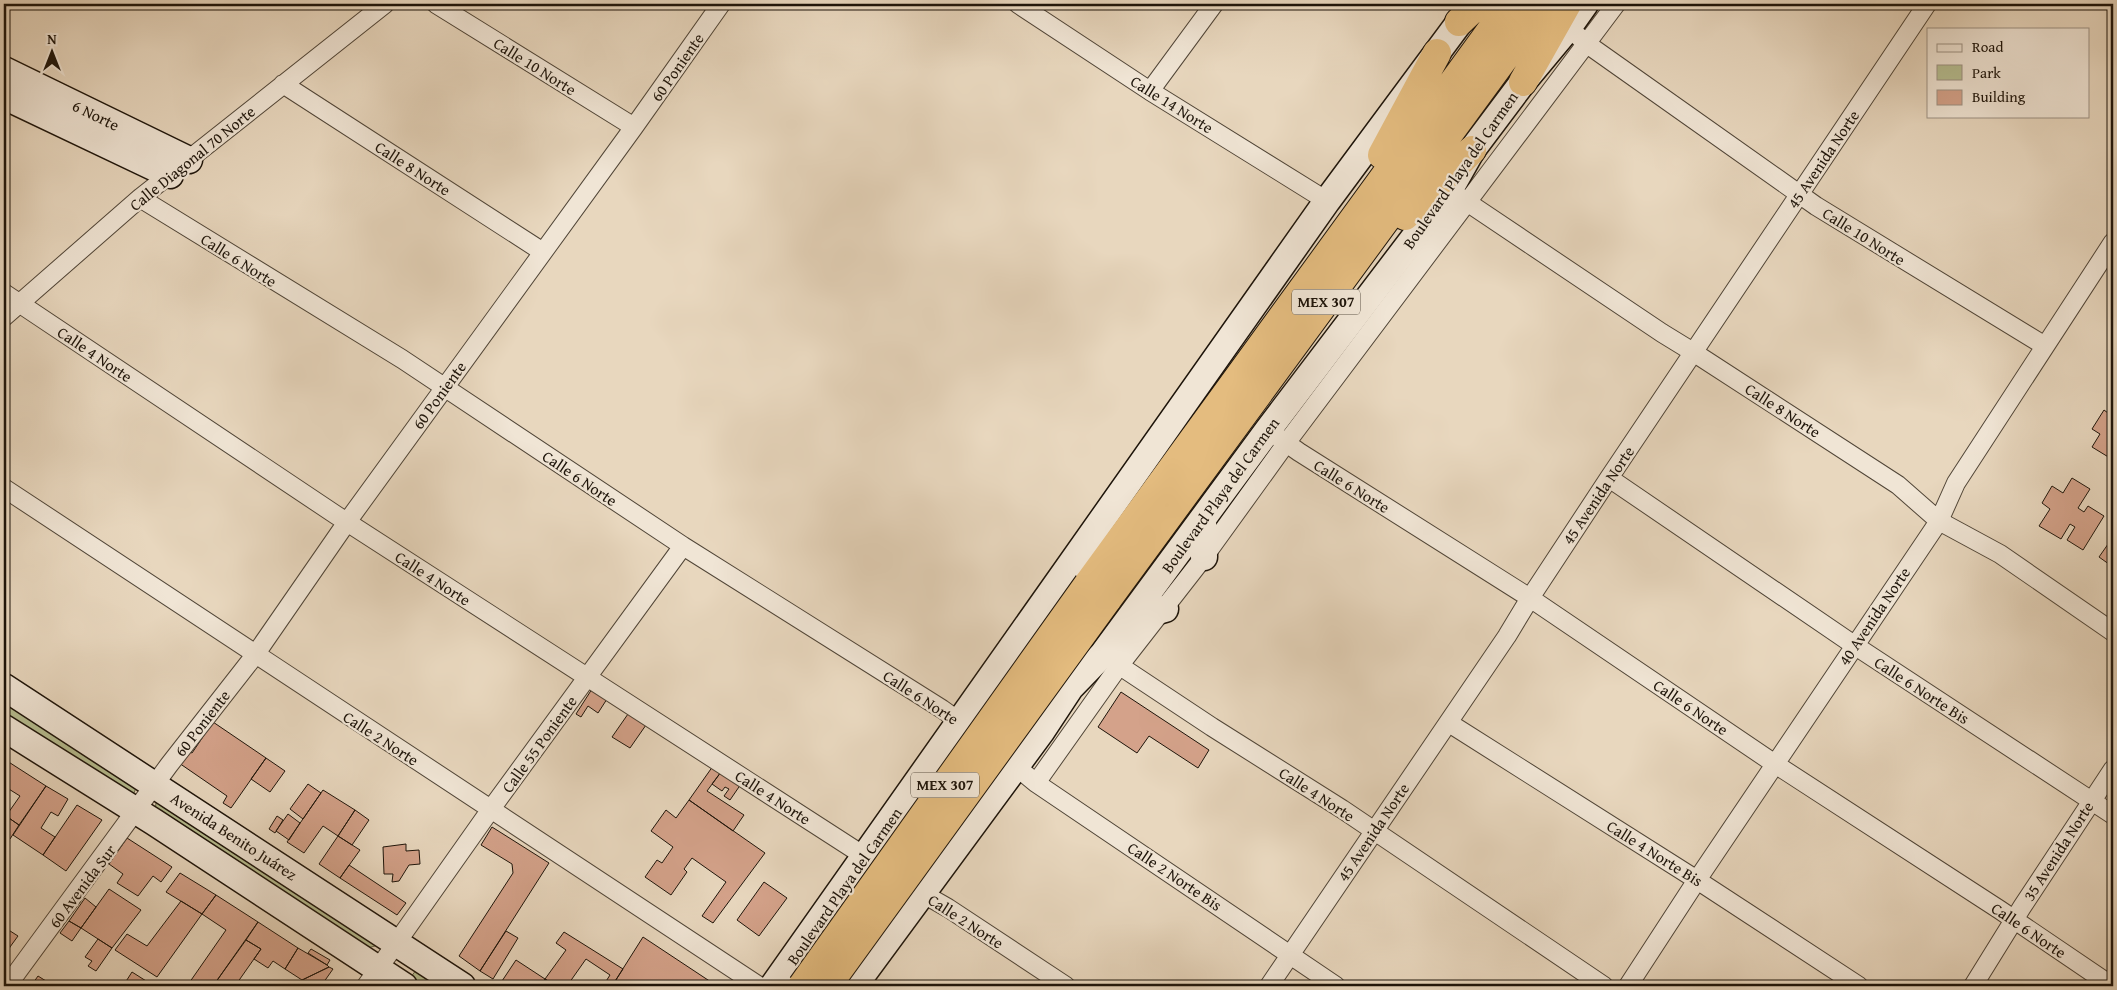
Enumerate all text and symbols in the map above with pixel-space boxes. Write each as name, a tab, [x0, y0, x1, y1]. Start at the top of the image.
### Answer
north arrow	[28, 28, 78, 78]
street label: 60 Poniente	[645, 28, 709, 106]
legend	[1927, 28, 2090, 118]
text: N	[47, 29, 57, 49]
street label: Calle 10 Norte	[489, 31, 581, 101]
text: Road	[1972, 36, 2003, 57]
text: Park	[1972, 62, 2001, 83]
street label: Calle 14 Norte	[1126, 69, 1218, 139]
street label: Boulevard Playa del Carmen	[1396, 86, 1524, 254]
text: Building	[1972, 86, 2026, 107]
street label: 6 Norte	[68, 93, 124, 137]
street label: Calle Diagonal 70 Norte	[124, 100, 260, 216]
street label: 45 Avenida Norte	[1781, 105, 1865, 213]
street label: Calle 8 Norte	[370, 135, 456, 201]
street label: Calle 10 Norte	[1818, 201, 1910, 271]
street label: Calle 6 Norte	[196, 227, 282, 293]
road number: MEX 307	[1292, 290, 1360, 314]
street label: Calle 4 Norte	[53, 320, 137, 388]
street label: 60 Poniente	[406, 356, 472, 434]
street label: Calle 8 Norte	[1740, 377, 1826, 443]
street label: Boulevard Playa del Carmen	[1155, 412, 1285, 578]
street label: 45 Avenida Norte	[1556, 441, 1640, 549]
street label: Calle 6 Norte	[538, 444, 622, 512]
street label: Calle 6 Norte	[1309, 453, 1395, 519]
street label: Calle 4 Norte	[390, 545, 476, 611]
street label: 40 Avenida Norte	[1832, 562, 1916, 670]
street label: Calle 6 Norte Bis	[1870, 650, 1974, 730]
street label: Calle 6 Norte	[878, 664, 964, 730]
street label: Calle 6 Norte	[1649, 673, 1733, 741]
street label: 60 Poniente	[168, 685, 236, 761]
street label: Calle 55 Poniente	[495, 690, 583, 798]
street label: Calle 2 Norte	[338, 705, 424, 771]
street label: Calle 4 Norte	[1274, 761, 1360, 827]
street label: Calle 4 Norte	[730, 764, 816, 830]
road number: MEX 307	[911, 772, 979, 798]
street label: 45 Avenida Norte	[1331, 778, 1415, 886]
street label: Avenida Benito Juárez	[166, 786, 302, 886]
street label: 35 Avenida Norte	[2017, 796, 2099, 906]
street label: Boulevard Playa del Carmen	[780, 802, 908, 970]
street label: Calle 4 Norte Bis	[1602, 814, 1708, 892]
street label: Calle 2 Norte Bis	[1123, 835, 1227, 917]
street label: 60 Avenida Sur	[43, 839, 122, 933]
street label: Calle 2 Norte	[923, 888, 1009, 954]
street label: Calle 6 Norte	[1987, 896, 2071, 964]

